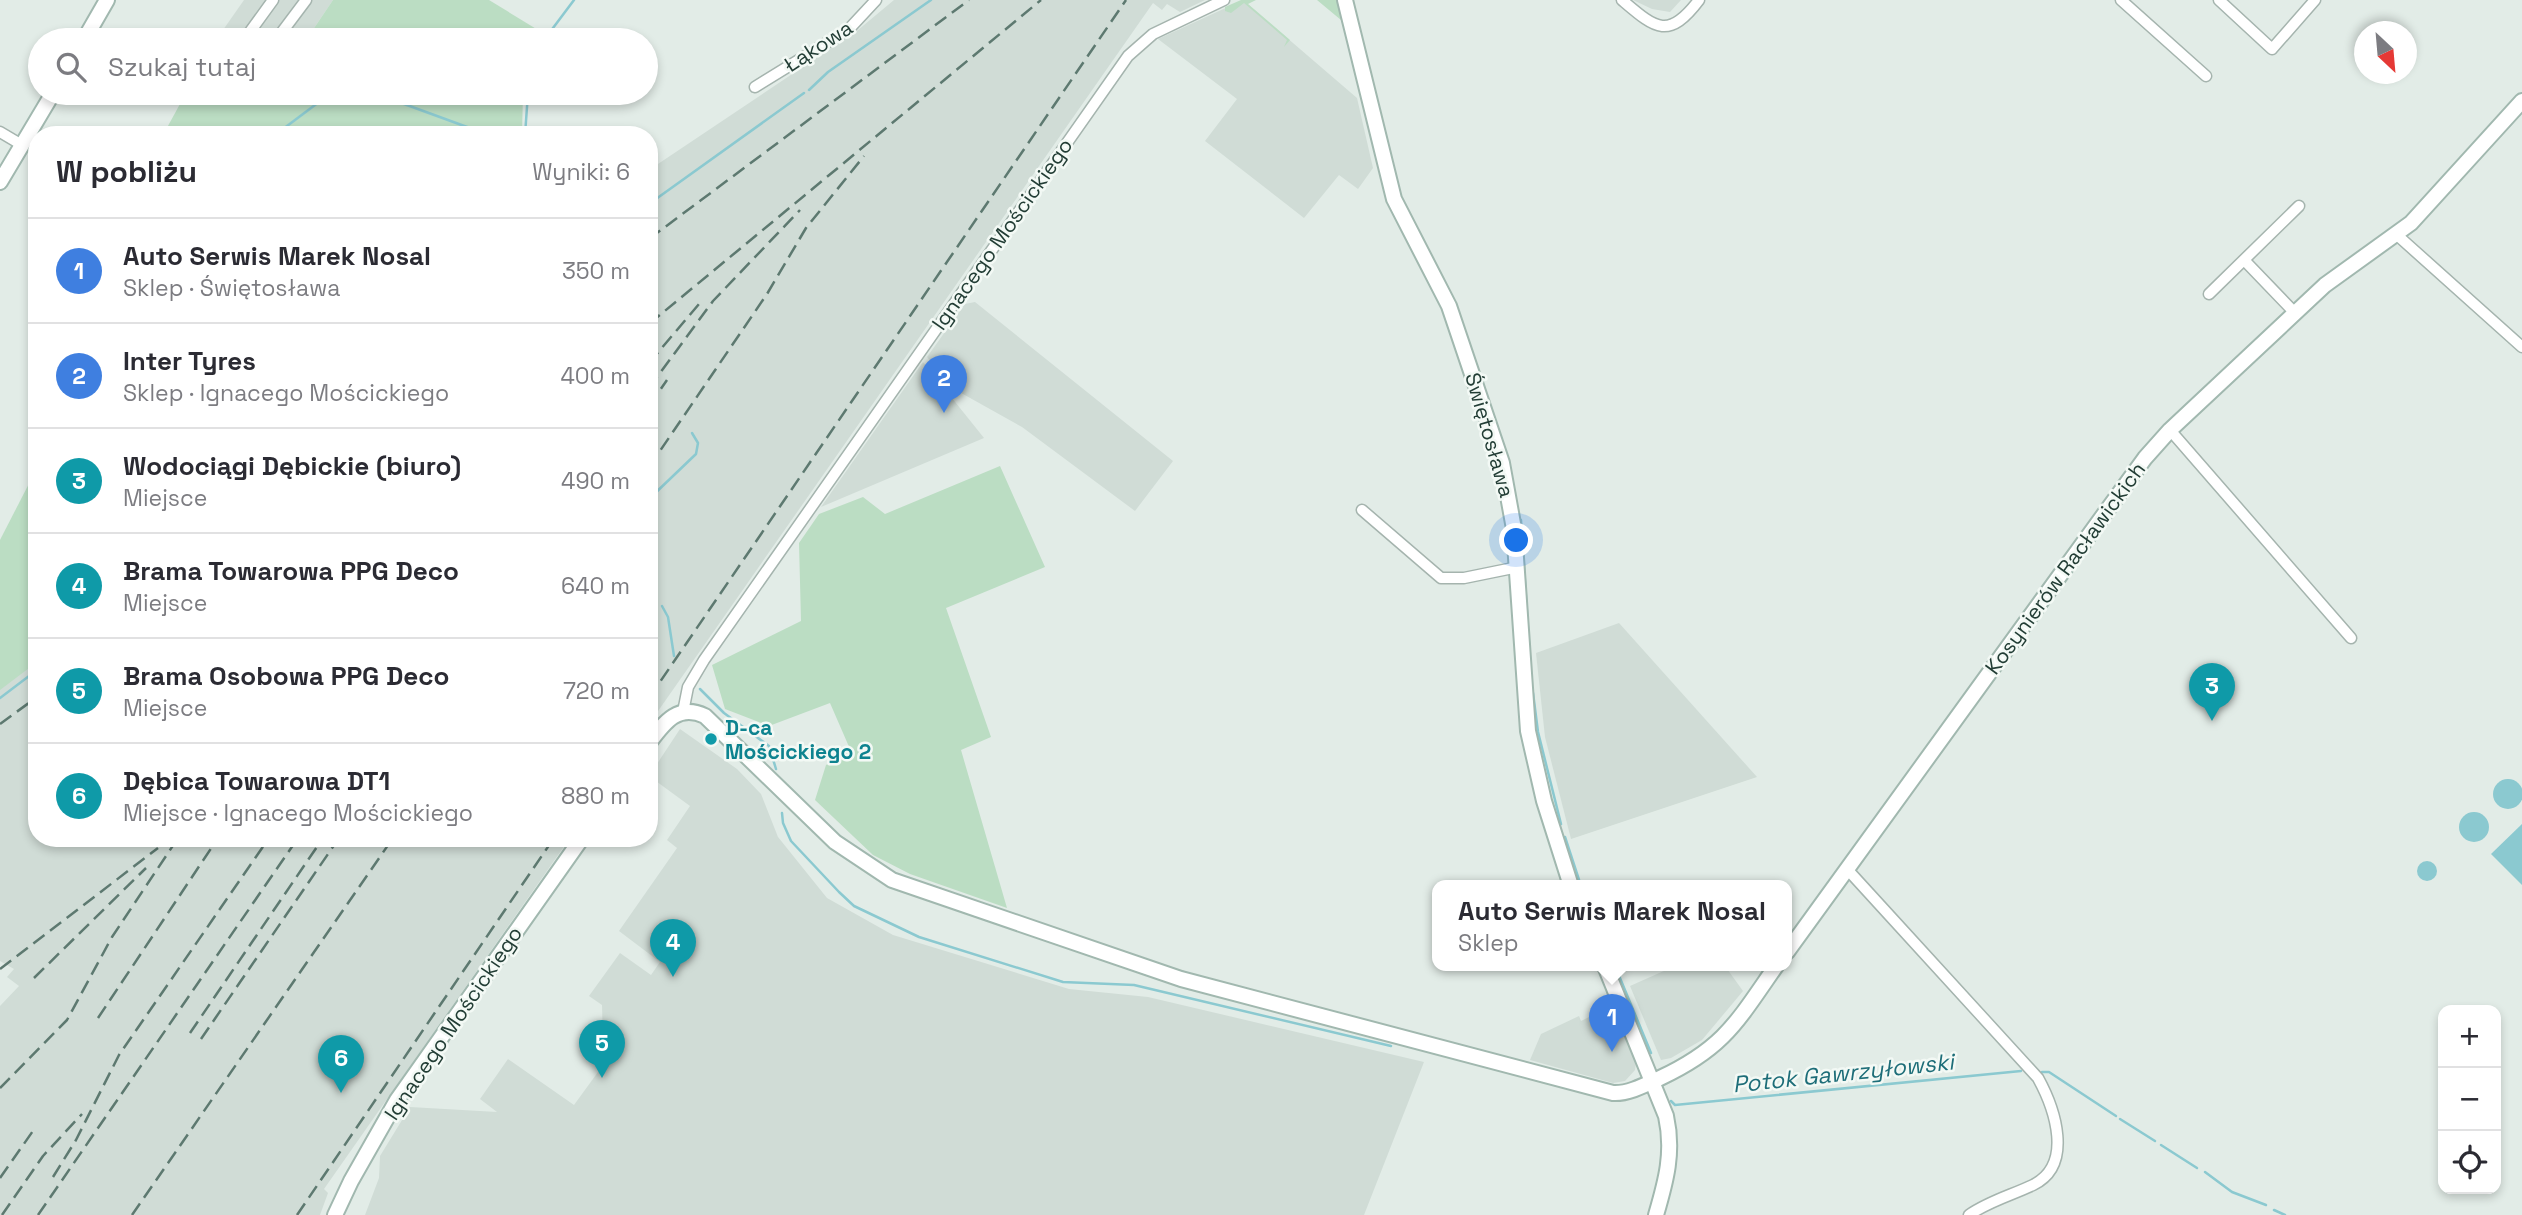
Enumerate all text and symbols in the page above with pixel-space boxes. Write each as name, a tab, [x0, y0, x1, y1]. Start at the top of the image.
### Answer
street label: Łąkowa	[778, 14, 858, 78]
north arrow	[2354, 21, 2417, 84]
search box	[28, 28, 658, 105]
icon: search	[52, 48, 90, 86]
text: Szukaj tutaj	[108, 50, 256, 84]
street label: Ignacego Mościckiego	[926, 133, 1078, 335]
text: W pobliżu	[56, 152, 197, 191]
text: Wyniki: 6	[532, 157, 630, 187]
text: Auto Serwis Marek Nosal	[123, 239, 431, 273]
text: 1	[74, 256, 84, 286]
text: 350 m	[562, 256, 630, 286]
text: Sklep · Świętosława	[123, 273, 340, 303]
text: Inter Tyres	[123, 344, 256, 378]
pin: 2	[921, 355, 967, 413]
text: 2	[72, 361, 86, 391]
text: 400 m	[560, 361, 630, 391]
street label: Świętosława	[1459, 370, 1521, 500]
text: Sklep · Ignacego Mościckiego	[123, 378, 449, 408]
text: Wodociągi Dębickie (biuro)	[123, 449, 461, 483]
street label: Kosynierów Racławickich	[1979, 457, 2151, 679]
text: 3	[72, 466, 86, 496]
text: 490 m	[561, 466, 630, 496]
text: Miejsce	[123, 483, 207, 513]
your location	[1499, 523, 1533, 557]
text: Brama Towarowa PPG Deco	[123, 554, 459, 588]
text: 4	[72, 571, 86, 601]
text: 640 m	[561, 571, 630, 601]
text: Miejsce	[123, 588, 207, 618]
text: Brama Osobowa PPG Deco	[123, 659, 449, 693]
pin: 3	[2189, 663, 2235, 721]
text: 5	[72, 676, 86, 706]
text: 720 m	[563, 676, 630, 706]
text: Miejsce	[123, 693, 207, 723]
place label: D-ca Mościckiego 2	[725, 714, 871, 765]
marker: D-ca Mościckiego 2	[703, 731, 719, 747]
text: Dębica Towarowa DT1	[123, 764, 390, 798]
text: 6	[72, 781, 86, 811]
text: 880 m	[561, 781, 630, 811]
text: Miejsce · Ignacego Mościckiego	[123, 798, 473, 828]
popup	[1432, 880, 1792, 971]
text: Auto Serwis Marek Nosal	[1458, 894, 1766, 928]
pin: 4	[650, 919, 696, 977]
street label: Ignacego Mościckiego	[378, 921, 528, 1125]
text: Sklep	[1458, 928, 1519, 958]
pin: 1	[1589, 994, 1635, 1052]
map controls	[2438, 1005, 2501, 1194]
button: +	[2438, 1005, 2501, 1068]
pin: 5	[579, 1020, 625, 1078]
pin: 6	[318, 1035, 364, 1093]
water label: Potok Gawrzyłowski	[1731, 1046, 1957, 1100]
button: −	[2438, 1068, 2501, 1131]
button: locate	[2438, 1131, 2501, 1194]

